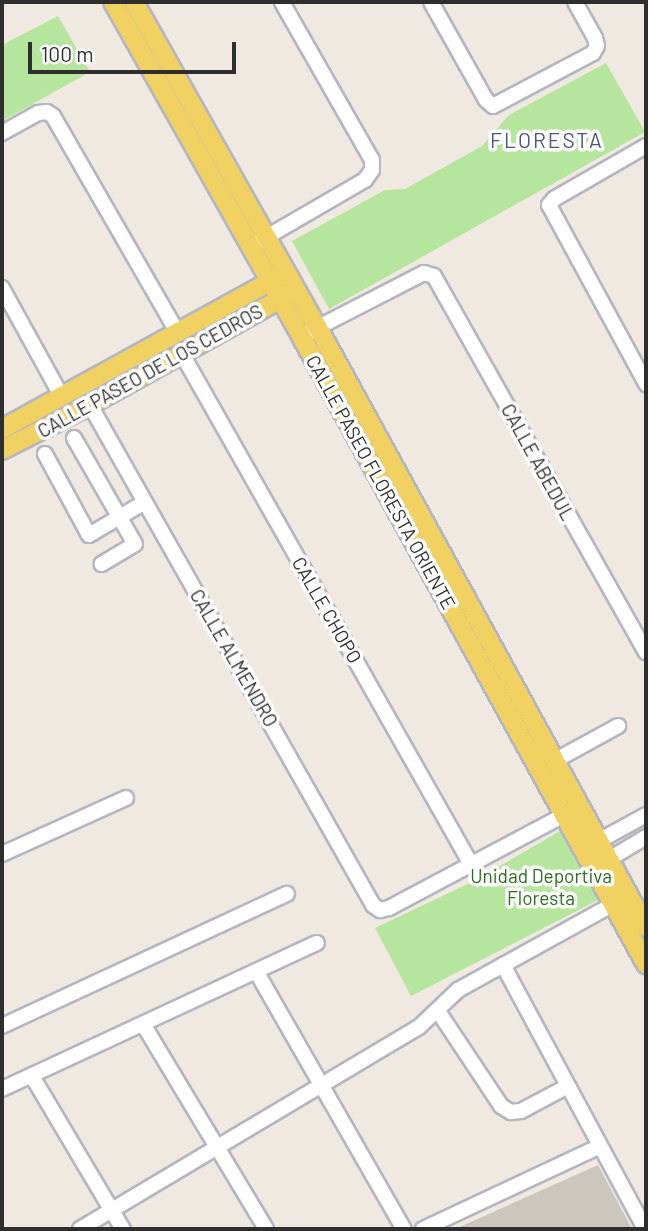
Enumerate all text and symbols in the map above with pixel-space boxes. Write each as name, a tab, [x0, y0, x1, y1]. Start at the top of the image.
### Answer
scale bar	[32, 28, 240, 72]
text: 100 m	[41, 41, 94, 66]
district label: FLORESTA	[491, 127, 603, 153]
street label: CALLE PASEO DE LOS CEDROS	[34, 300, 266, 442]
street label: CALLE PASEO FLORESTA ORIENTE	[301, 351, 461, 613]
street label: CALLE ABEDUL	[497, 400, 579, 524]
street label: CALLE CHOPO	[287, 553, 367, 667]
street label: CALLE ALMENDRO	[185, 585, 283, 731]
park label: Unidad Deportiva Floresta	[470, 865, 612, 909]

